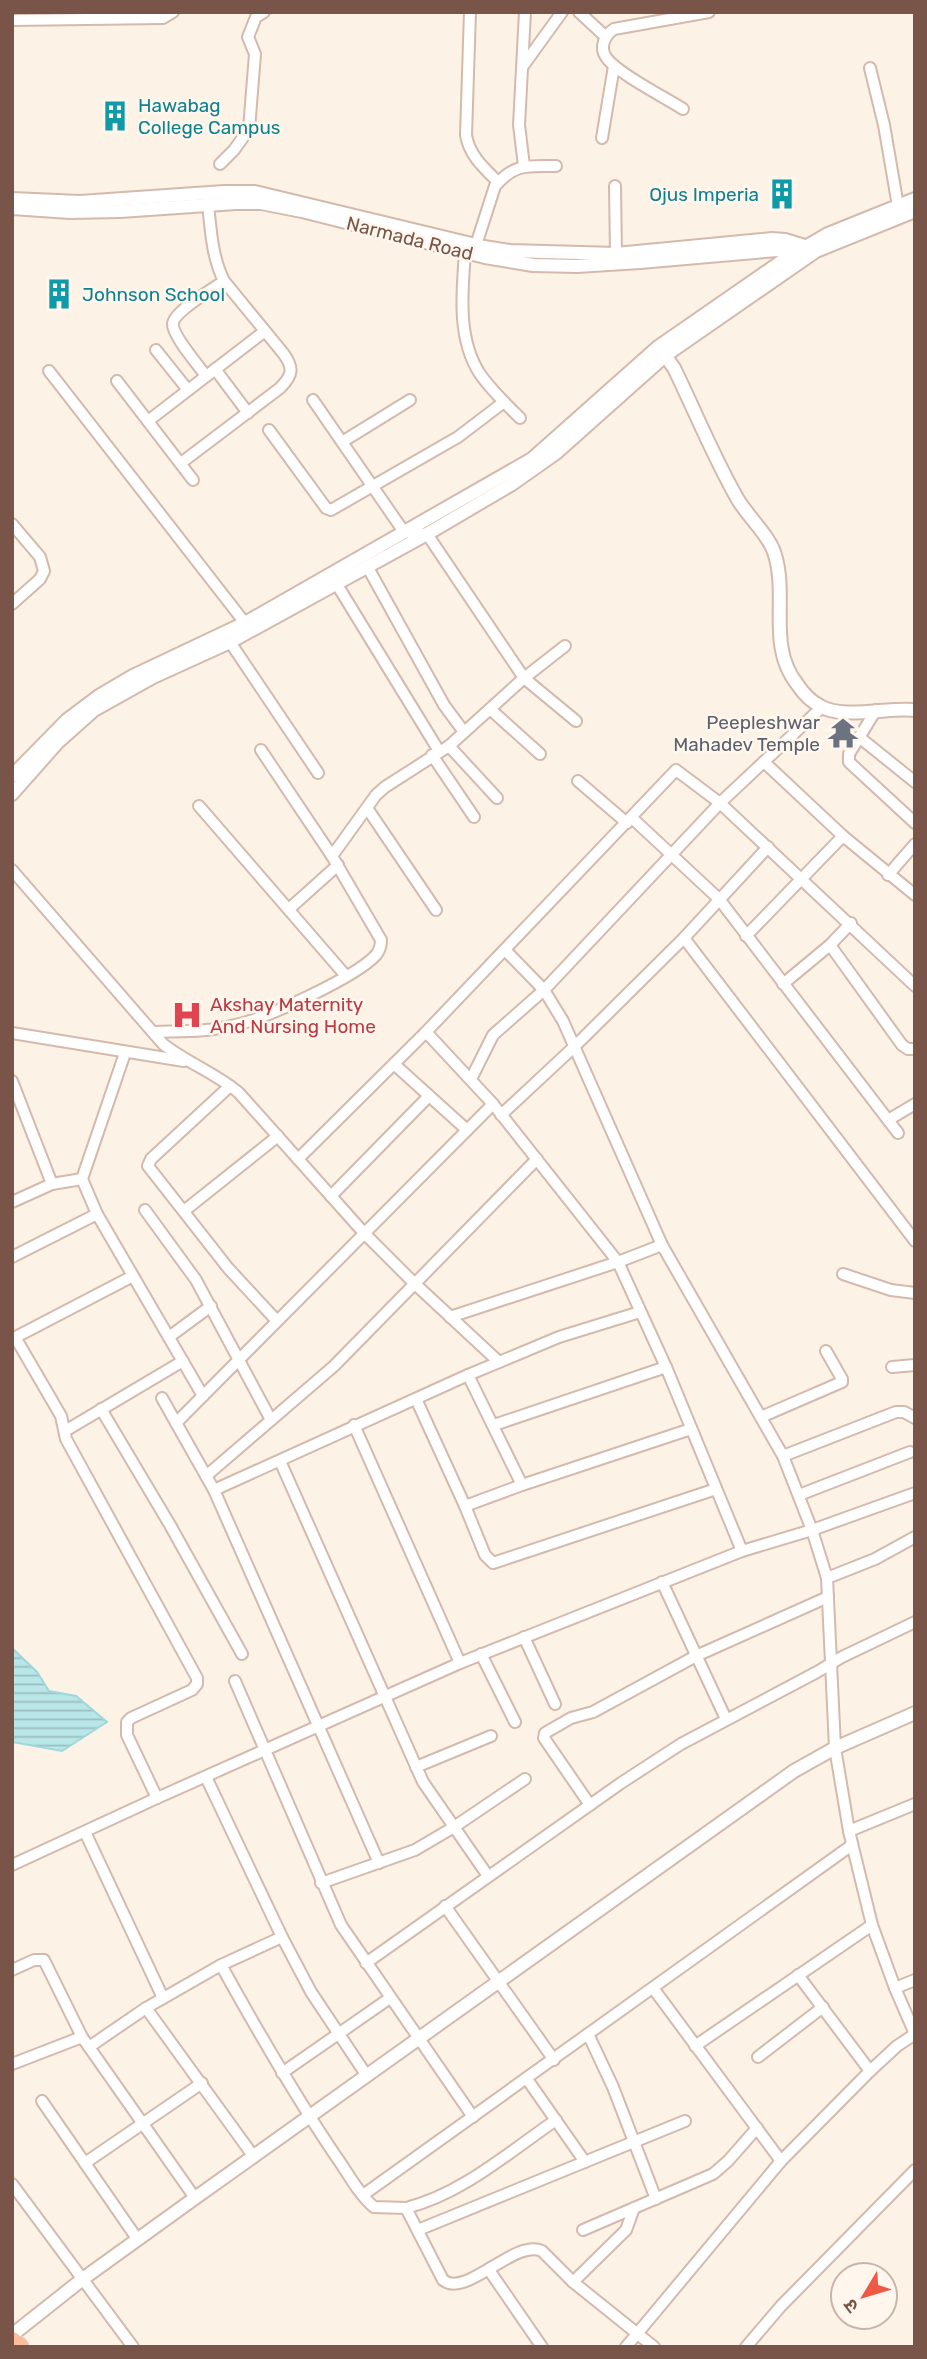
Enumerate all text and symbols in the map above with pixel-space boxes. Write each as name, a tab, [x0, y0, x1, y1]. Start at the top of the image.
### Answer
place label: Hawabag College Campus	[138, 94, 281, 139]
building icon: Hawabag College Campus	[98, 99, 132, 133]
building icon: Ojus Imperia	[765, 177, 799, 211]
place label: Ojus Imperia	[649, 183, 759, 206]
street label: Narmada Road	[344, 212, 476, 265]
building icon: Johnson School	[42, 277, 76, 311]
place label: Johnson School	[82, 283, 225, 306]
place label: Peepleshwar Mahadev Temple	[673, 711, 821, 756]
temple icon: Peepleshwar Mahadev Temple	[826, 716, 860, 750]
place label: Akshay Maternity And Nursing Home	[210, 993, 376, 1038]
hospital icon: Akshay Maternity And Nursing Home	[170, 998, 204, 1032]
north arrow	[829, 2261, 899, 2331]
text: उ	[838, 2294, 863, 2318]

